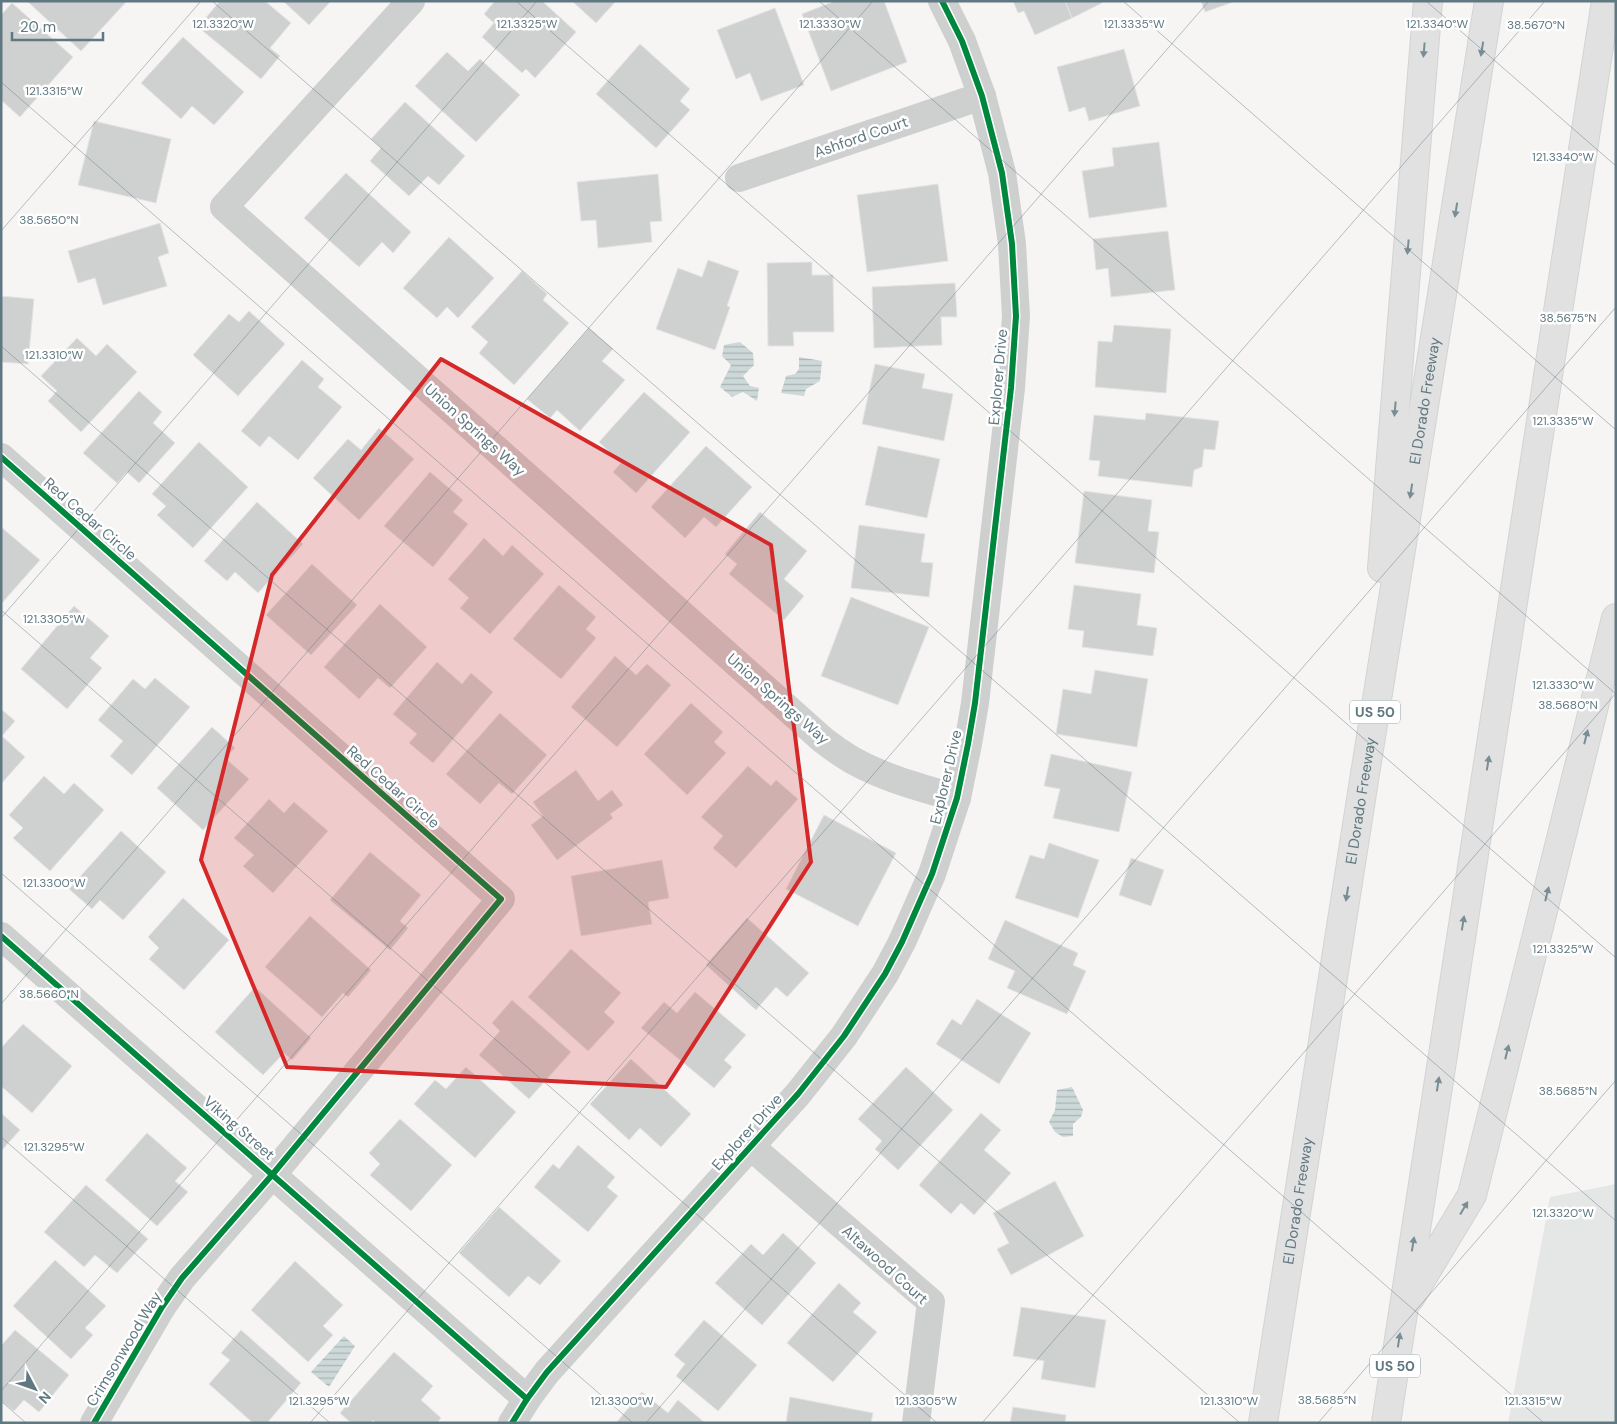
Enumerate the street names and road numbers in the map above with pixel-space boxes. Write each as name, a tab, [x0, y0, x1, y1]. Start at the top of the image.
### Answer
street label: Ashford Court	[811, 112, 911, 162]
street label: Explorer Drive	[984, 328, 1012, 426]
street label: El Dorado Freeway	[1405, 335, 1445, 466]
street label: Union Springs Way	[420, 379, 530, 481]
street label: Red Cedar Circle	[39, 473, 141, 565]
street label: Union Springs Way	[723, 649, 834, 749]
road number: US 50	[1350, 700, 1400, 724]
street label: Explorer Drive	[925, 728, 967, 826]
street label: El Dorado Freeway	[1341, 735, 1381, 866]
street label: Red Cedar Circle	[342, 741, 444, 833]
street label: Explorer Drive	[707, 1089, 787, 1175]
street label: Viking Street	[199, 1091, 279, 1165]
street label: El Dorado Freeway	[1278, 1135, 1318, 1266]
street label: Altawood Court	[838, 1221, 932, 1309]
street label: Crimsonwood Way	[82, 1287, 167, 1410]
road number: US 50	[1370, 1354, 1420, 1378]

